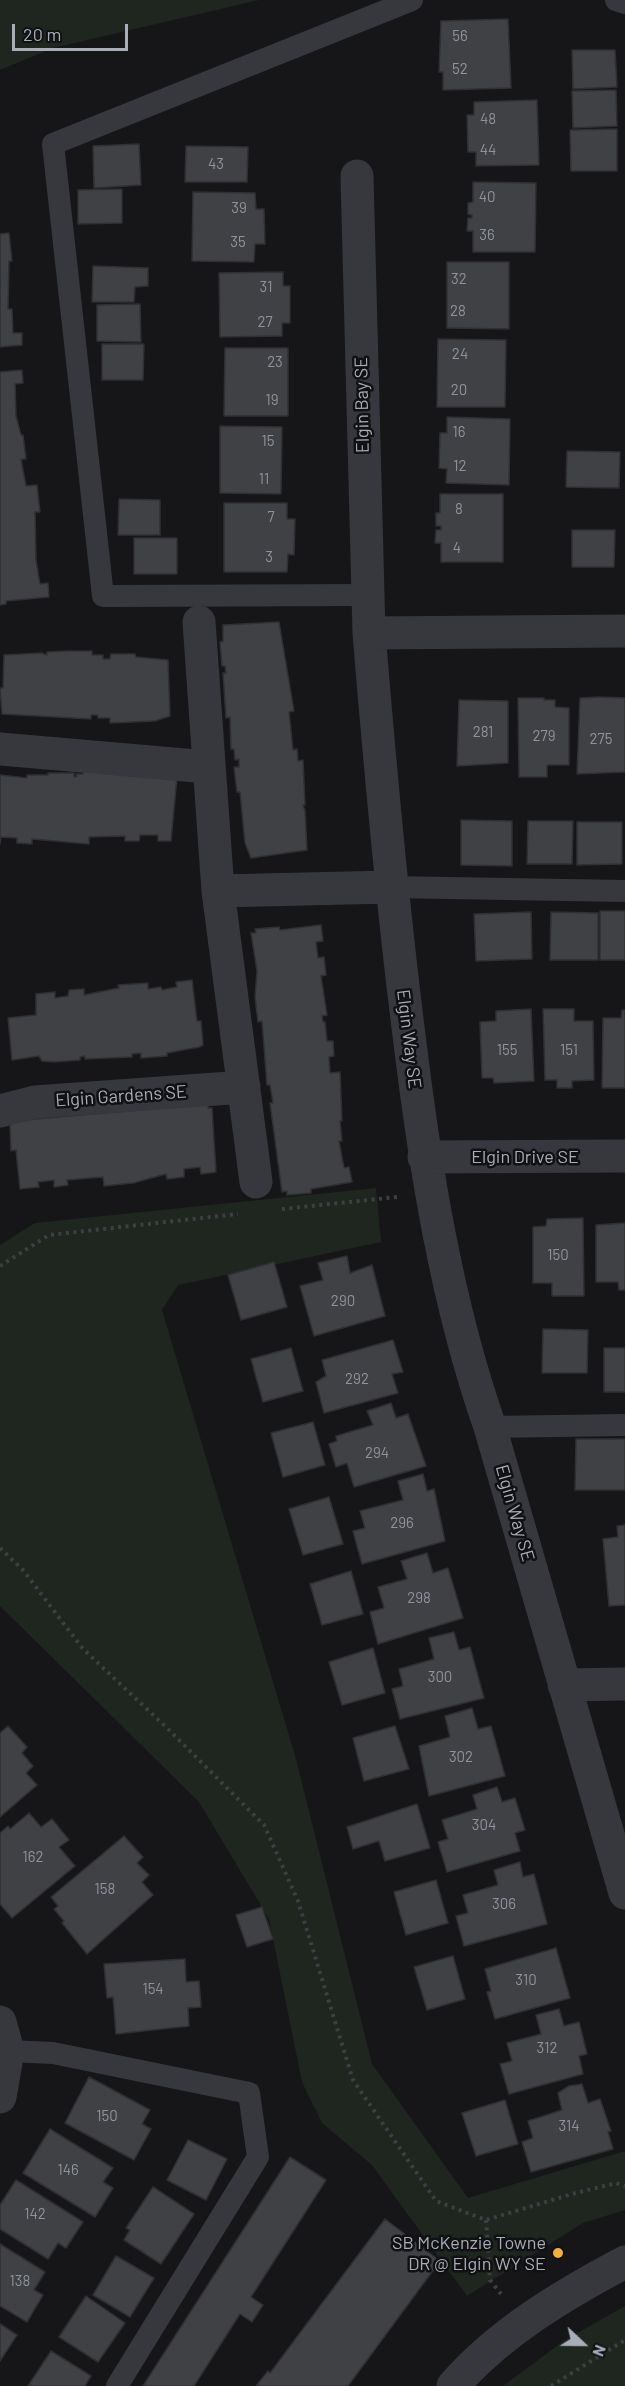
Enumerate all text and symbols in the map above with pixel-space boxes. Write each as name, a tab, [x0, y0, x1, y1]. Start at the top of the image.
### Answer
scale bar	[15, 12, 130, 50]
text: 20 m	[23, 23, 61, 45]
house number: 56	[452, 27, 468, 45]
house number: 52	[452, 60, 468, 78]
house number: 48	[480, 110, 496, 128]
house number: 44	[480, 141, 496, 159]
house number: 43	[208, 155, 224, 173]
house number: 40	[479, 188, 495, 206]
house number: 39	[231, 199, 247, 217]
house number: 36	[479, 226, 495, 244]
house number: 35	[230, 233, 246, 251]
house number: 32	[451, 270, 467, 288]
house number: 31	[260, 278, 272, 296]
house number: 28	[450, 302, 466, 320]
house number: 27	[257, 313, 273, 331]
house number: 24	[452, 345, 468, 363]
house number: 23	[267, 353, 283, 371]
street label: Elgin Bay SE	[350, 357, 374, 453]
house number: 20	[451, 381, 467, 399]
house number: 19	[265, 391, 279, 409]
house number: 16	[453, 423, 465, 441]
house number: 15	[262, 432, 274, 450]
house number: 12	[453, 457, 467, 475]
house number: 11	[259, 470, 269, 488]
house number: 8	[455, 500, 463, 518]
house number: 7	[267, 508, 275, 526]
house number: 4	[453, 539, 461, 557]
house number: 3	[265, 548, 273, 566]
house number: 281	[473, 723, 493, 741]
house number: 279	[533, 727, 555, 745]
house number: 275	[590, 730, 612, 748]
street label: Elgin Way SE	[392, 988, 426, 1090]
house number: 155	[497, 1041, 517, 1059]
house number: 151	[560, 1041, 578, 1059]
street label: Elgin Gardens SE	[54, 1081, 188, 1111]
street label: Elgin Drive SE	[471, 1146, 579, 1168]
house number: 150	[547, 1246, 569, 1264]
house number: 290	[331, 1292, 355, 1310]
house number: 292	[345, 1370, 369, 1388]
house number: 294	[365, 1444, 389, 1462]
street label: Elgin Way SE	[491, 1462, 539, 1564]
house number: 296	[390, 1514, 414, 1532]
house number: 298	[407, 1589, 431, 1607]
house number: 300	[428, 1668, 452, 1686]
house number: 302	[449, 1748, 473, 1766]
house number: 304	[472, 1816, 496, 1834]
house number: 162	[22, 1848, 44, 1866]
house number: 158	[95, 1880, 115, 1898]
house number: 306	[492, 1895, 516, 1913]
house number: 310	[515, 1971, 537, 1989]
house number: 154	[142, 1980, 164, 1998]
house number: 312	[537, 2039, 557, 2057]
house number: 150	[96, 2107, 118, 2125]
house number: 314	[558, 2117, 580, 2135]
house number: 146	[57, 2161, 79, 2179]
house number: 142	[24, 2205, 46, 2223]
place label: SB McKenzie Towne DR @ Elgin WY SE	[392, 2232, 546, 2274]
marker: SB McKenzie Towne DR @ Elgin WY SE	[551, 2246, 565, 2260]
house number: 138	[10, 2272, 30, 2290]
north arrow	[553, 2314, 613, 2374]
text: N	[589, 2342, 611, 2359]

